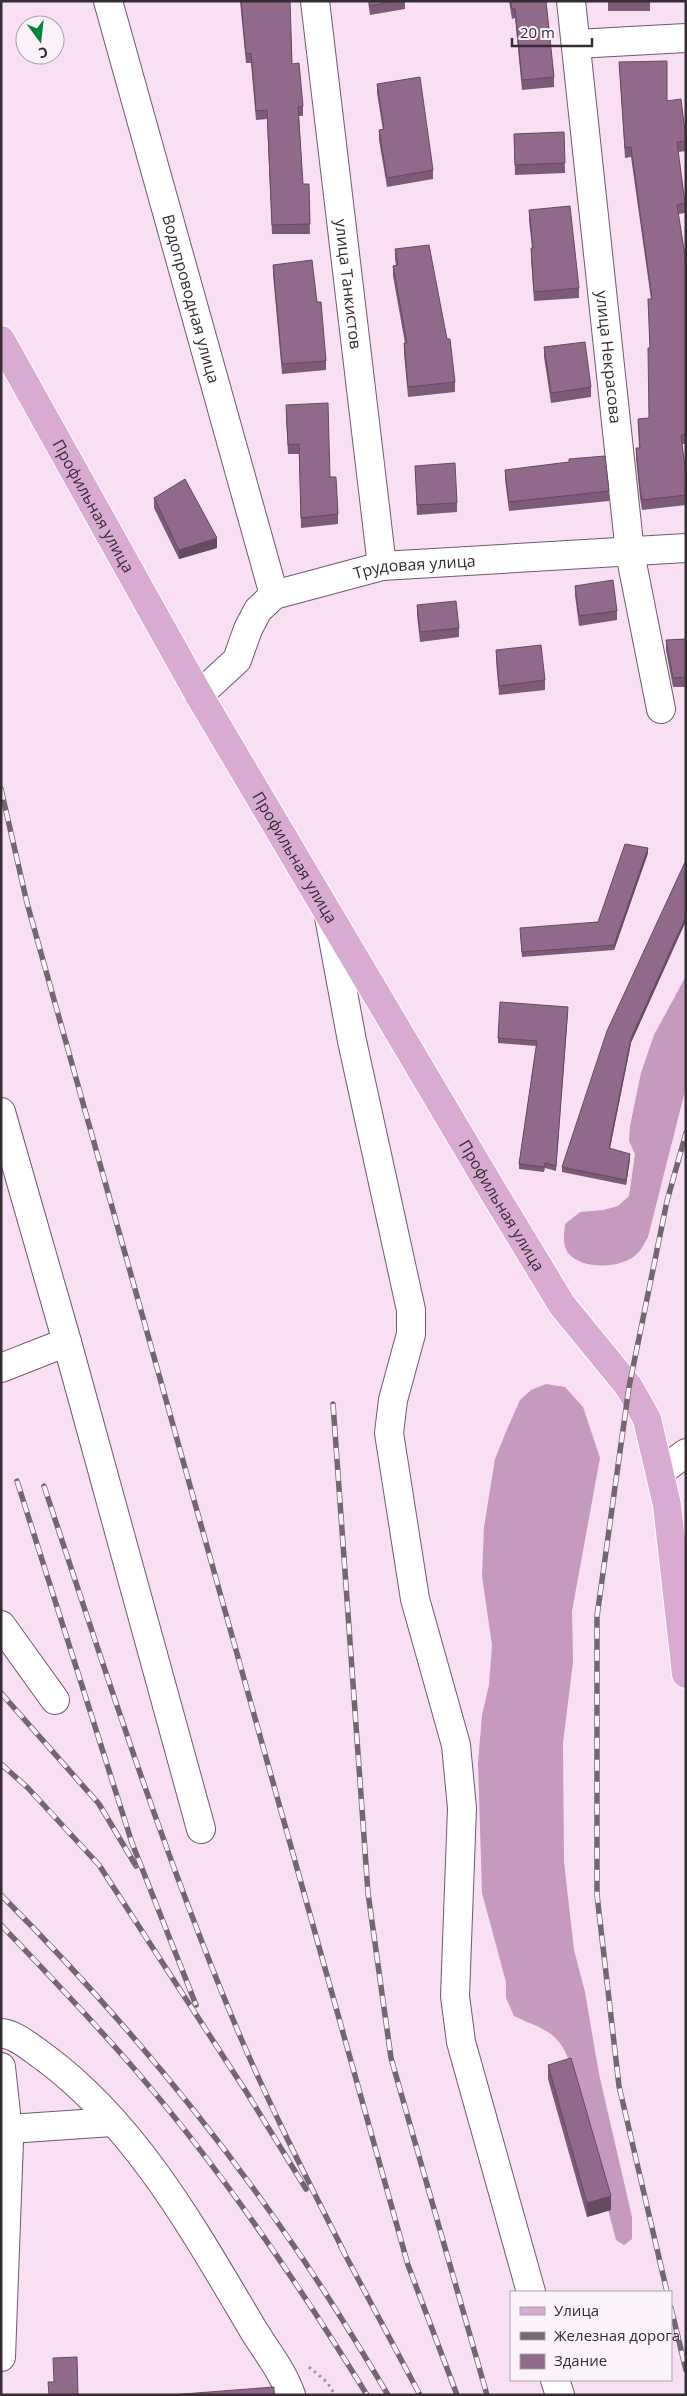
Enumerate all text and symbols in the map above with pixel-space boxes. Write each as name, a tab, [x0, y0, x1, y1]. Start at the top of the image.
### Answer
north arrow	[15, 15, 65, 65]
scale bar	[512, 15, 592, 47]
text: 20 m	[520, 22, 555, 42]
text: С	[37, 43, 50, 63]
street label: Водопроводная улица	[157, 212, 225, 386]
street label: улица Танкистов	[330, 218, 367, 350]
street label: улица Некрасова	[591, 289, 627, 425]
street label: Профильная улица	[48, 435, 140, 577]
street label: Трудовая улица	[351, 549, 476, 584]
street label: Профильная улица	[247, 787, 343, 927]
street label: Профильная улица	[454, 1136, 550, 1275]
legend	[510, 2291, 672, 2381]
text: Улица	[554, 2300, 599, 2320]
text: Железная дорога	[554, 2325, 680, 2345]
text: Здание	[554, 2350, 607, 2370]

